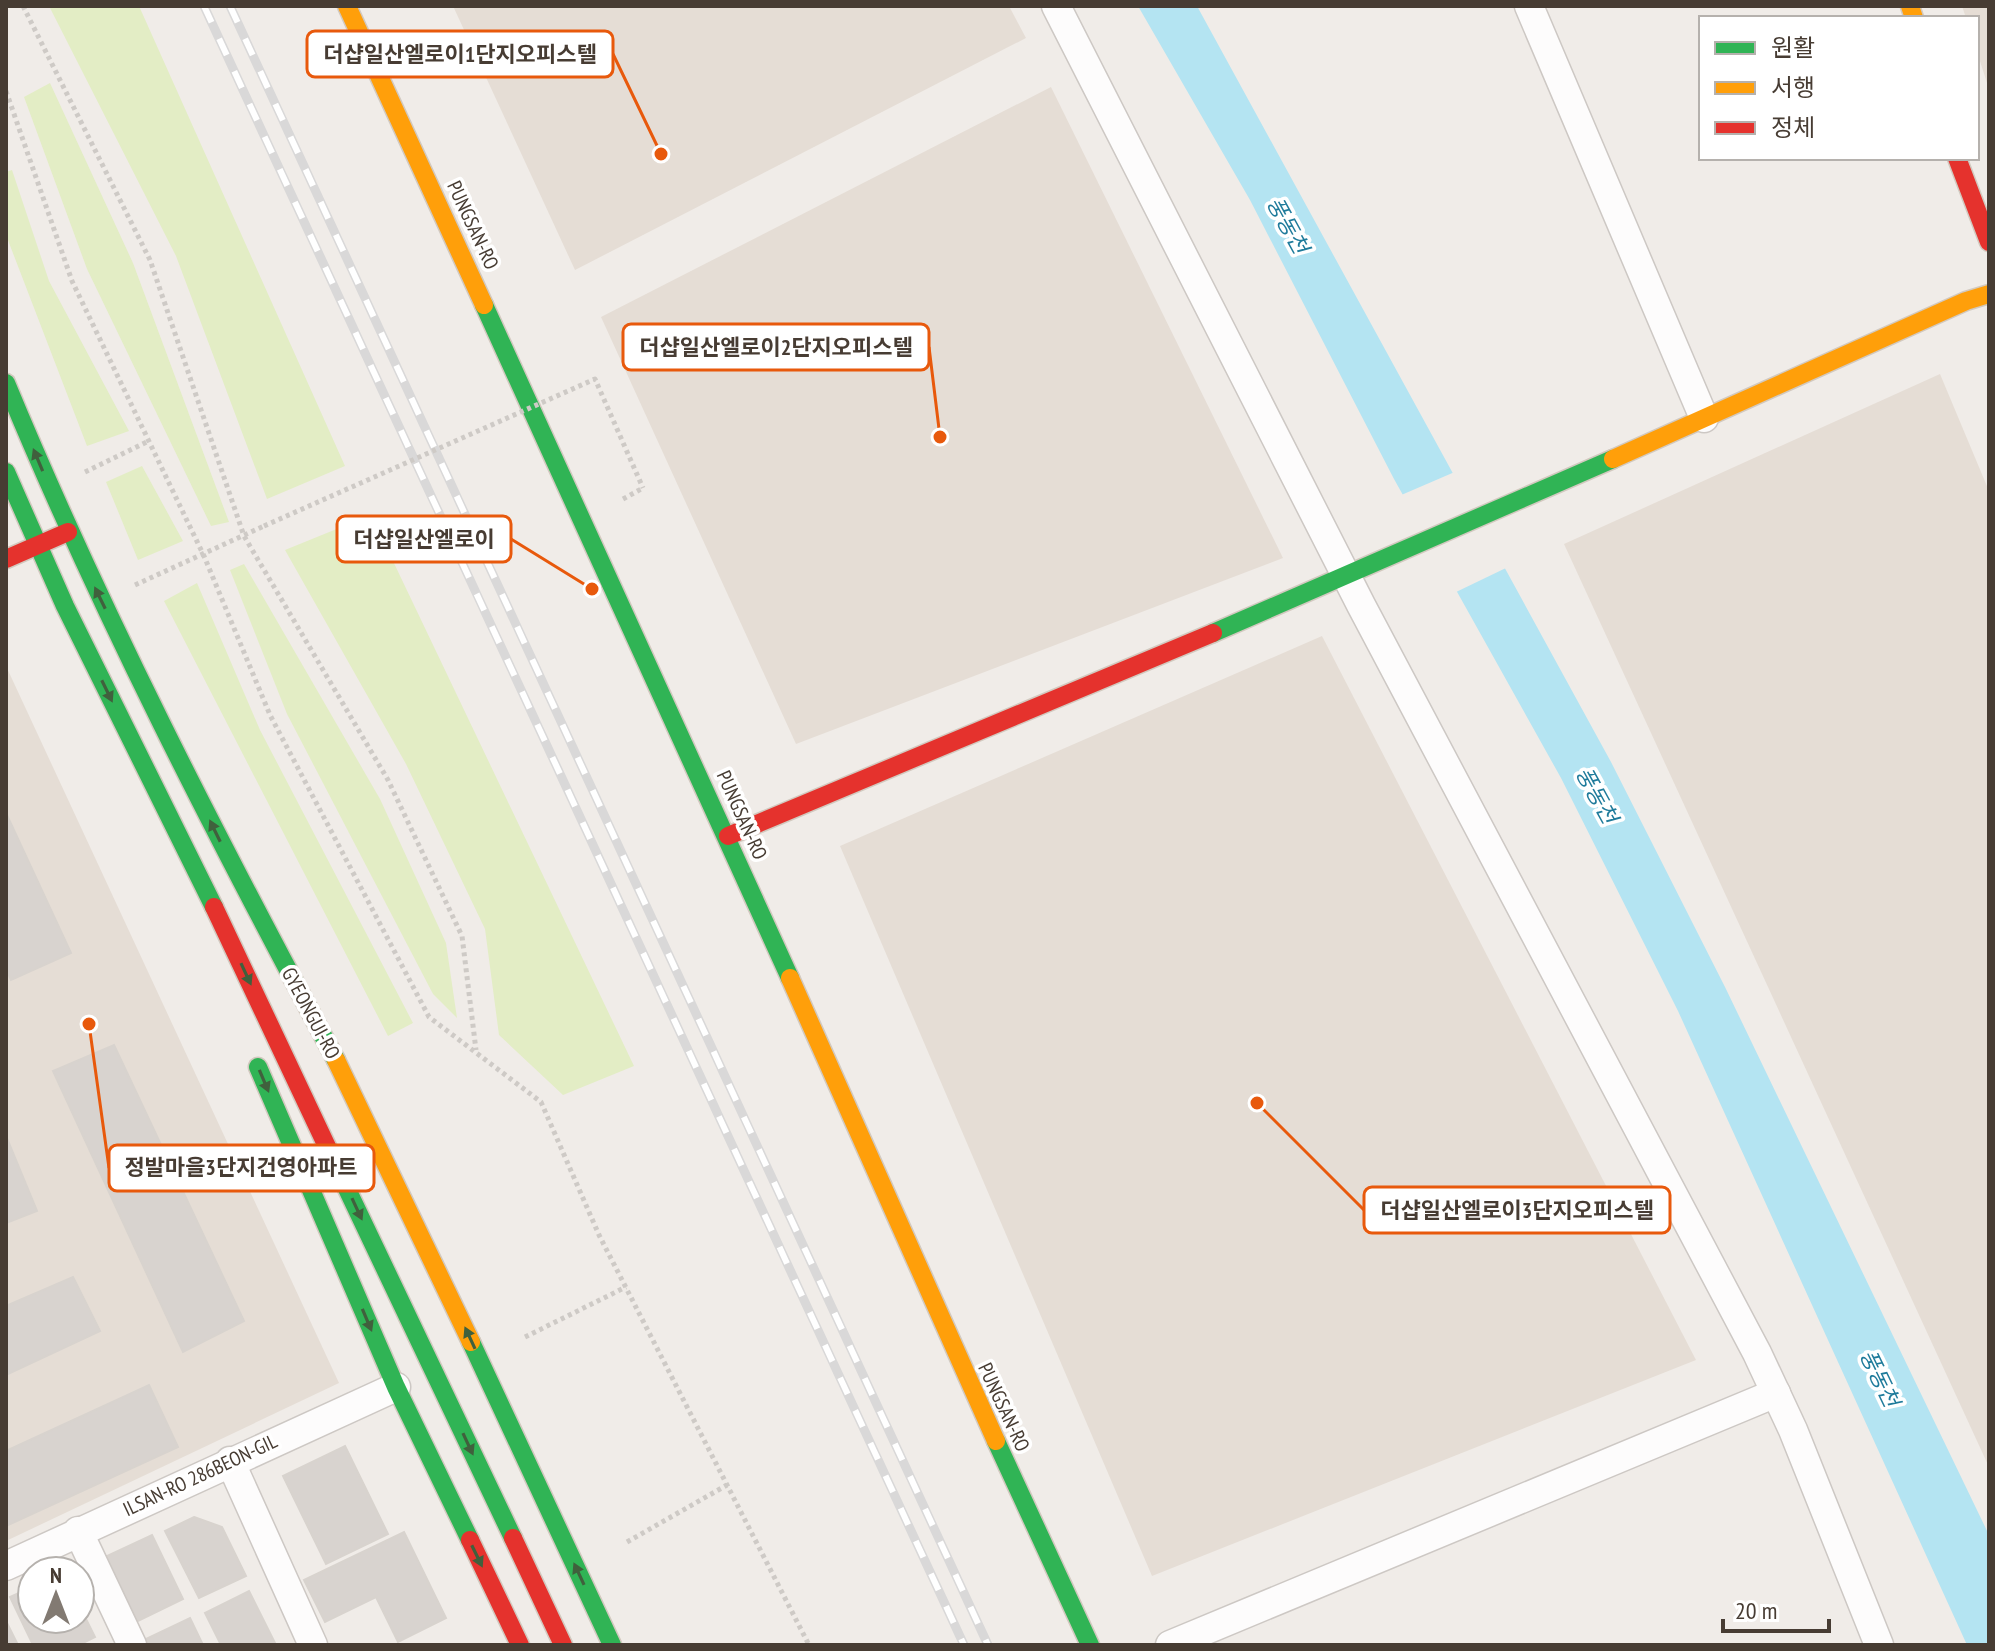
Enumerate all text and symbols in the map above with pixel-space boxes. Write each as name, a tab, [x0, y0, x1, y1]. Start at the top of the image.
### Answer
legend	[1699, 16, 1979, 160]
callout: 더샵일산엘로이1단지오피스텔	[307, 31, 613, 77]
text: 원활	[1771, 32, 1815, 63]
text: 더샵일산엘로이1단지오피스텔	[323, 40, 597, 68]
text: 서행	[1771, 72, 1815, 103]
text: 정체	[1771, 112, 1815, 143]
street label: PUNGSAN-RO	[441, 177, 505, 273]
water label: 풍동천	[1261, 192, 1316, 261]
callout: 더샵일산엘로이2단지오피스텔	[623, 324, 929, 370]
text: 더샵일산엘로이2단지오피스텔	[639, 333, 913, 361]
one-way arrow	[32, 448, 45, 472]
callout: 더샵일산엘로이	[337, 516, 511, 562]
text: 더샵일산엘로이	[353, 525, 495, 553]
one-way arrow	[94, 586, 107, 609]
one-way arrow	[100, 679, 113, 702]
water label: 풍동천	[1570, 762, 1625, 831]
street label: PUNGSAN-RO	[711, 766, 773, 864]
one-way arrow	[208, 819, 222, 842]
one-way arrow	[239, 963, 253, 986]
street label: GYEONGUI-RO	[276, 963, 346, 1063]
one-way arrow	[257, 1070, 270, 1093]
callout: 정발마을3단지건영아파트	[109, 1145, 374, 1191]
text: 정발마을3단지건영아파트	[124, 1153, 358, 1181]
callout: 더샵일산엘로이3단지오피스텔	[1364, 1187, 1670, 1233]
text: 더샵일산엘로이3단지오피스텔	[1380, 1196, 1654, 1224]
one-way arrow	[350, 1198, 364, 1221]
one-way arrow	[360, 1308, 373, 1332]
one-way arrow	[463, 1327, 477, 1350]
water label: 풍동천	[1854, 1345, 1907, 1414]
street label: PUNGSAN-RO	[972, 1359, 1036, 1455]
street label: ILSAN-RO 286BEON-GIL	[119, 1428, 282, 1522]
one-way arrow	[461, 1433, 475, 1456]
one-way arrow	[470, 1544, 484, 1567]
north arrow	[16, 1555, 96, 1635]
text: N	[50, 1561, 62, 1589]
one-way arrow	[572, 1562, 586, 1586]
scale bar	[1723, 1583, 1829, 1633]
text: 20 m	[1735, 1595, 1777, 1626]

